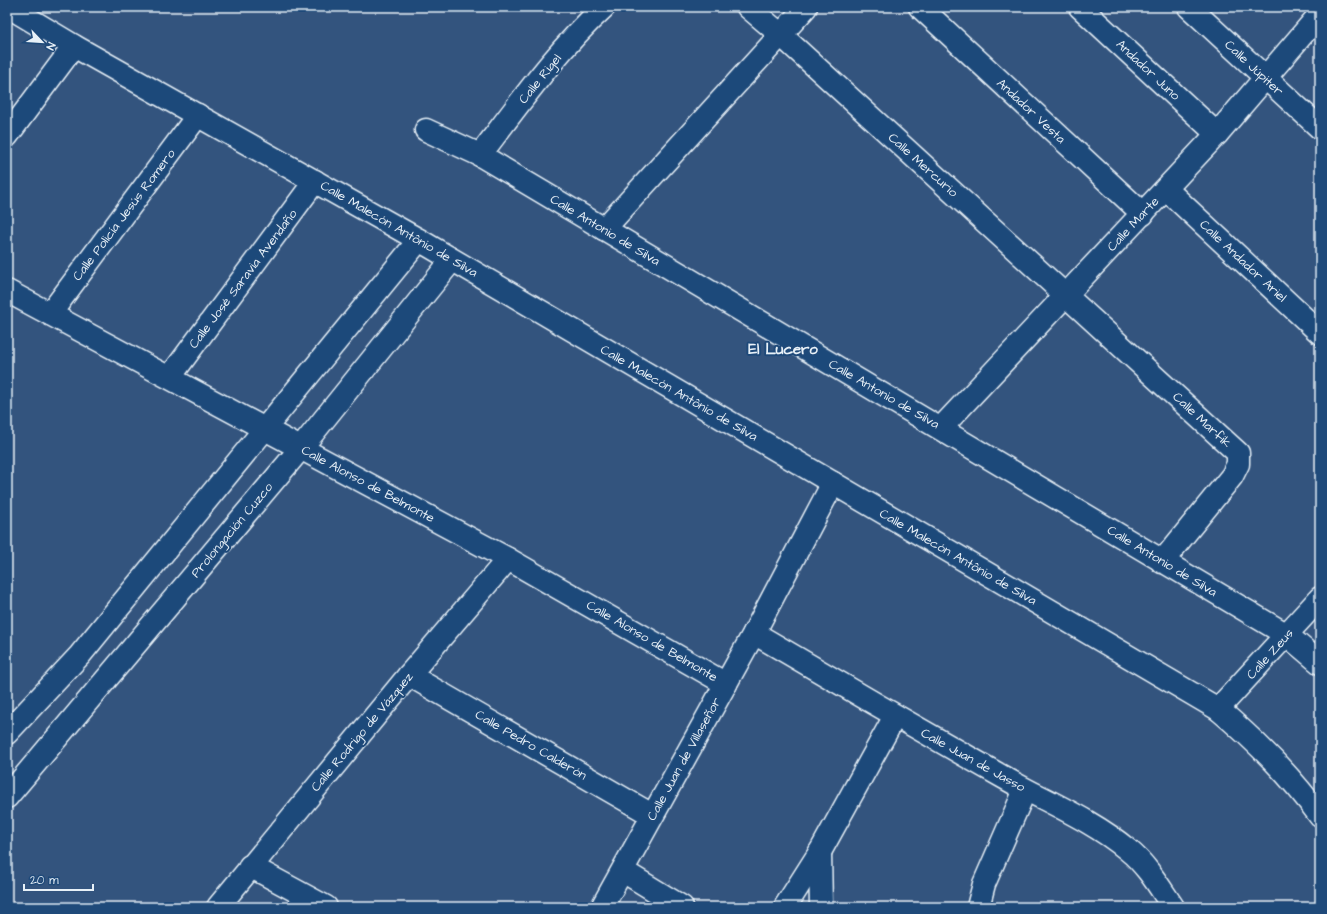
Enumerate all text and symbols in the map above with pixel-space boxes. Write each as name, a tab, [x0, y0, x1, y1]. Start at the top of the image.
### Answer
north arrow	[22, 22, 62, 62]
street label: Andador Juno	[1112, 36, 1185, 105]
street label: Calle Júpiter	[1221, 36, 1287, 100]
text: N	[42, 40, 59, 52]
street label: Calle Rigel	[514, 50, 566, 108]
street label: Andador Vesta	[993, 74, 1070, 148]
street label: Calle Mercurio	[884, 129, 962, 202]
street label: Calle Policía Jesús Romero	[68, 145, 180, 285]
street label: Calle Malecón Antônio de Silva	[317, 176, 481, 282]
street label: Calle Antonio de Silva	[547, 190, 664, 270]
street label: Calle Marte	[1103, 193, 1163, 255]
street label: Calle José Saravia Avendaño	[185, 205, 302, 352]
street label: Calle Andador Ariel	[1195, 216, 1291, 306]
district label: El Lucero	[748, 339, 818, 360]
street label: Calle Malecón Antônio de Silva	[597, 340, 761, 446]
street label: Calle Antonio de Silva	[825, 355, 943, 433]
street label: Calle Marfik	[1169, 388, 1235, 452]
street label: Calle Alonso de Belmonte	[298, 441, 438, 527]
street label: Prolongación Cuzco	[187, 478, 278, 582]
street label: Calle Malecón Antônio de Silva	[876, 504, 1040, 610]
street label: Calle Antonio de Silva	[1104, 521, 1221, 601]
street label: Calle Alonso de Belmonte	[583, 596, 721, 686]
street label: Calle Zeus	[1242, 624, 1298, 683]
street label: Calle Rodrigo de Vázquez	[307, 668, 418, 796]
street label: Calle Juan de Villaseñor	[643, 694, 725, 824]
street label: Calle Pedro Calderón	[472, 706, 591, 785]
street label: Calle Juan de Jasso	[918, 724, 1029, 796]
scale bar	[24, 866, 93, 892]
text: 20 m	[30, 872, 59, 889]

